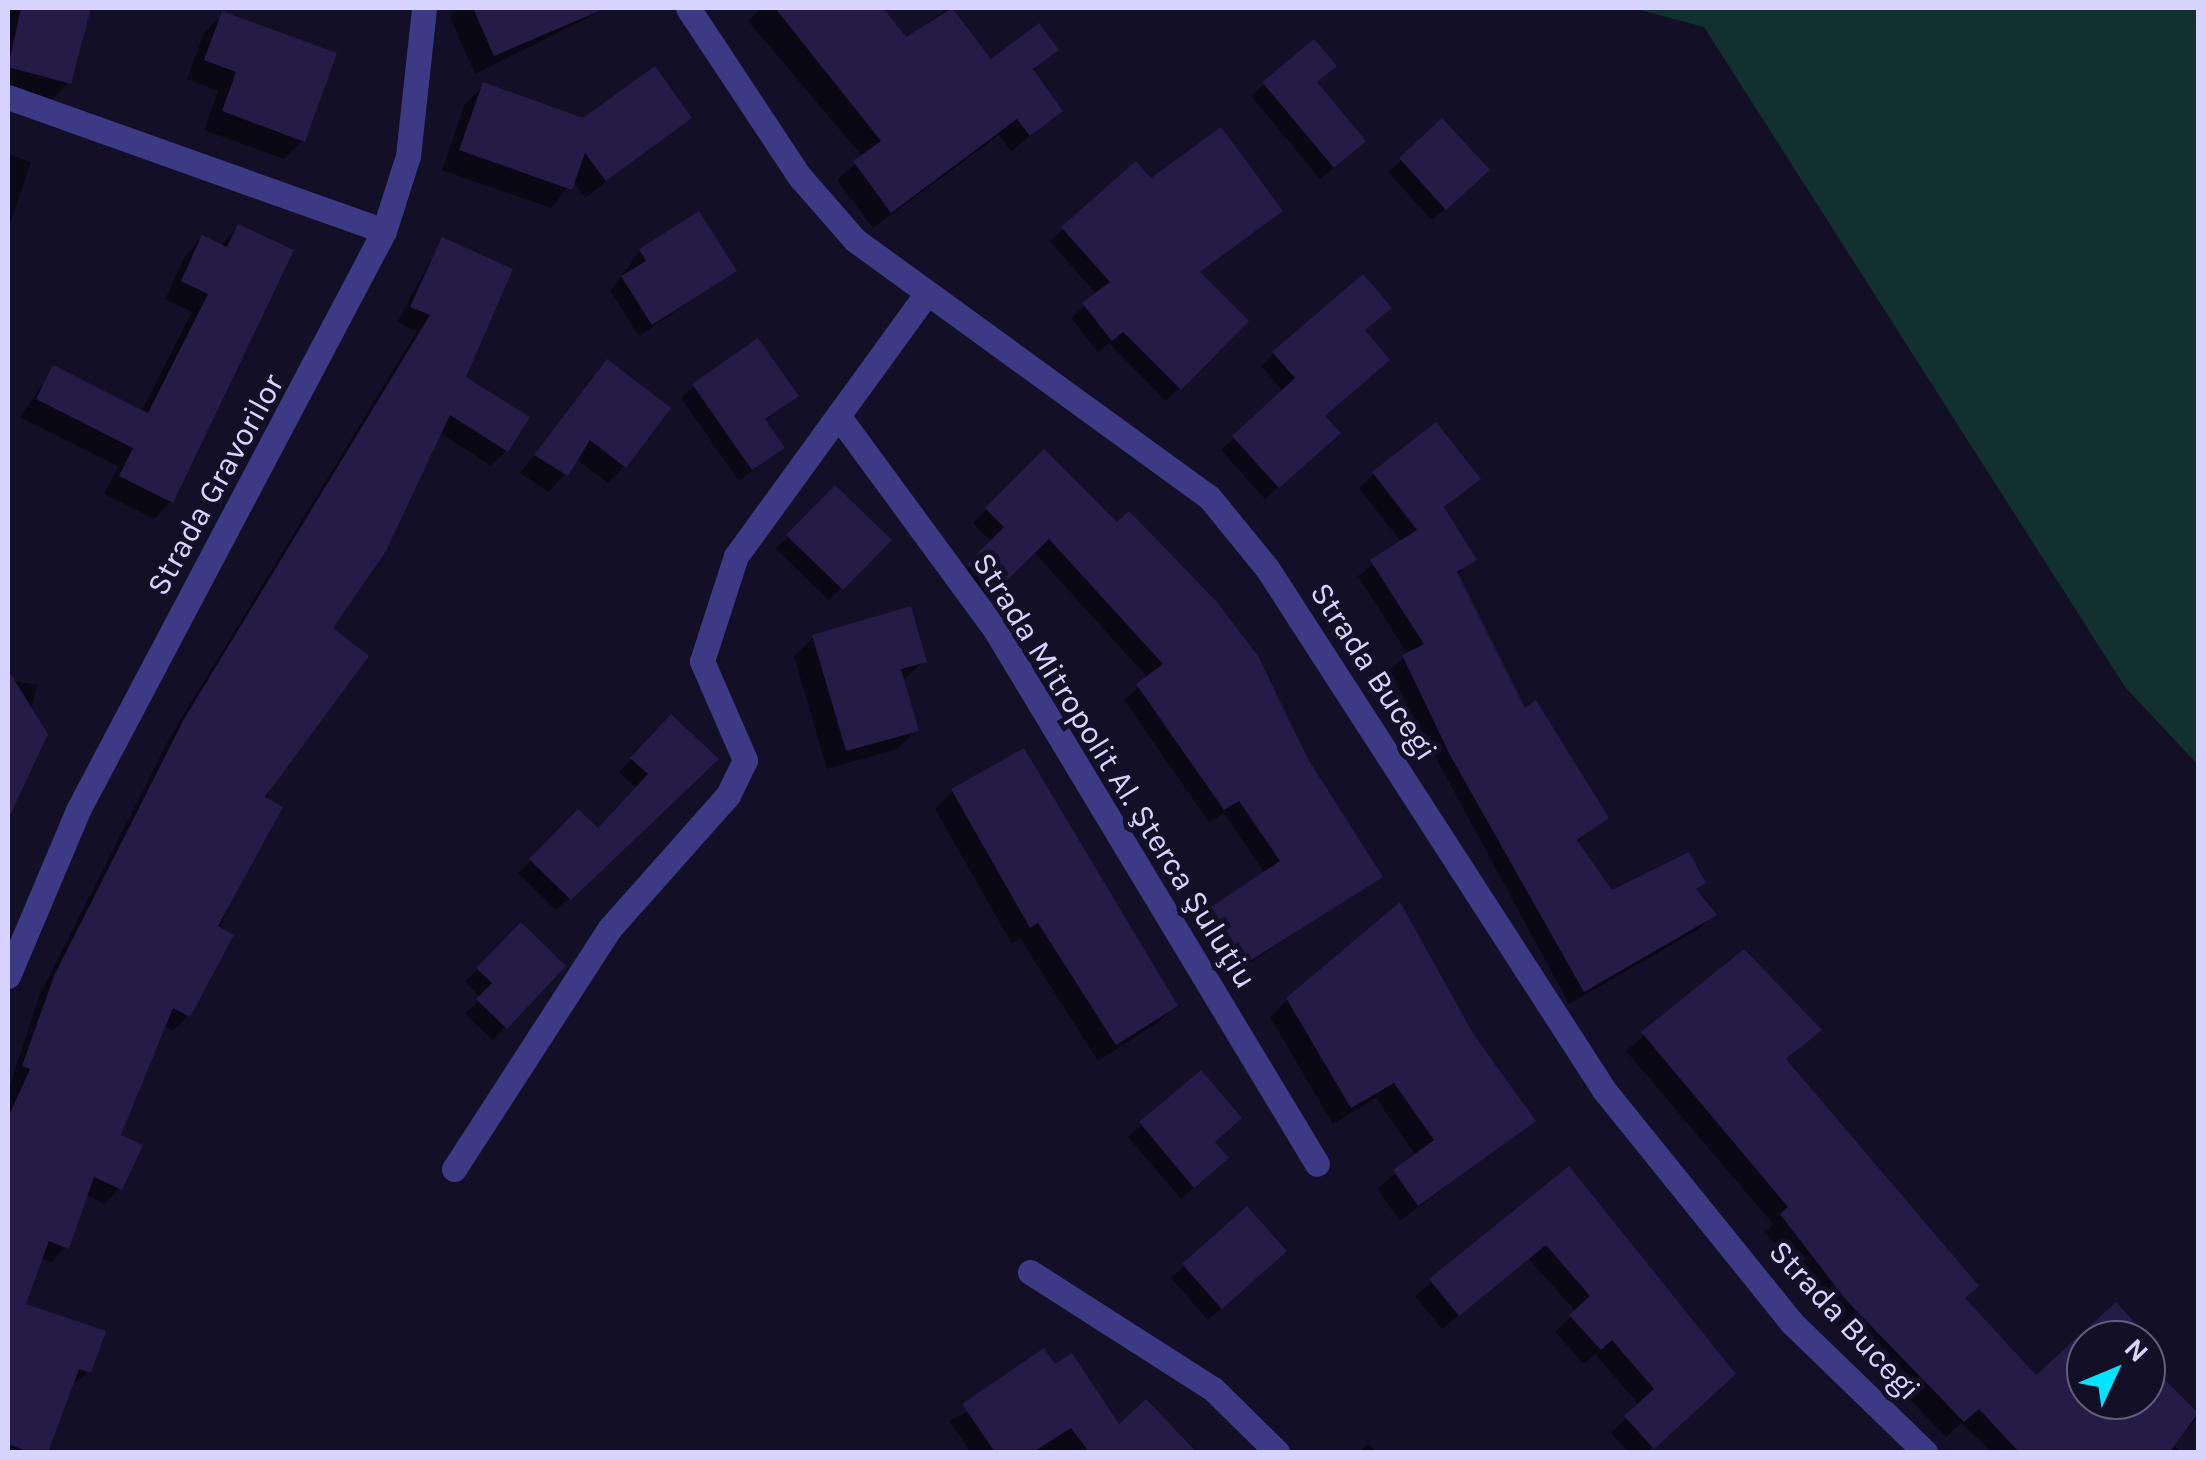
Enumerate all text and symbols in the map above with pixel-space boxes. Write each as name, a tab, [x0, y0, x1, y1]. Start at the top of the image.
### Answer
street label: Strada Gravorilor	[139, 368, 293, 602]
street label: Strada Mitropolit Al. Şterca Şuluţiu	[964, 546, 1264, 996]
street label: Strada Bucegi	[1301, 576, 1445, 768]
street label: Strada Bucegi	[1760, 1233, 1928, 1409]
north arrow	[2066, 1320, 2166, 1420]
text: N	[2118, 1332, 2155, 1369]

